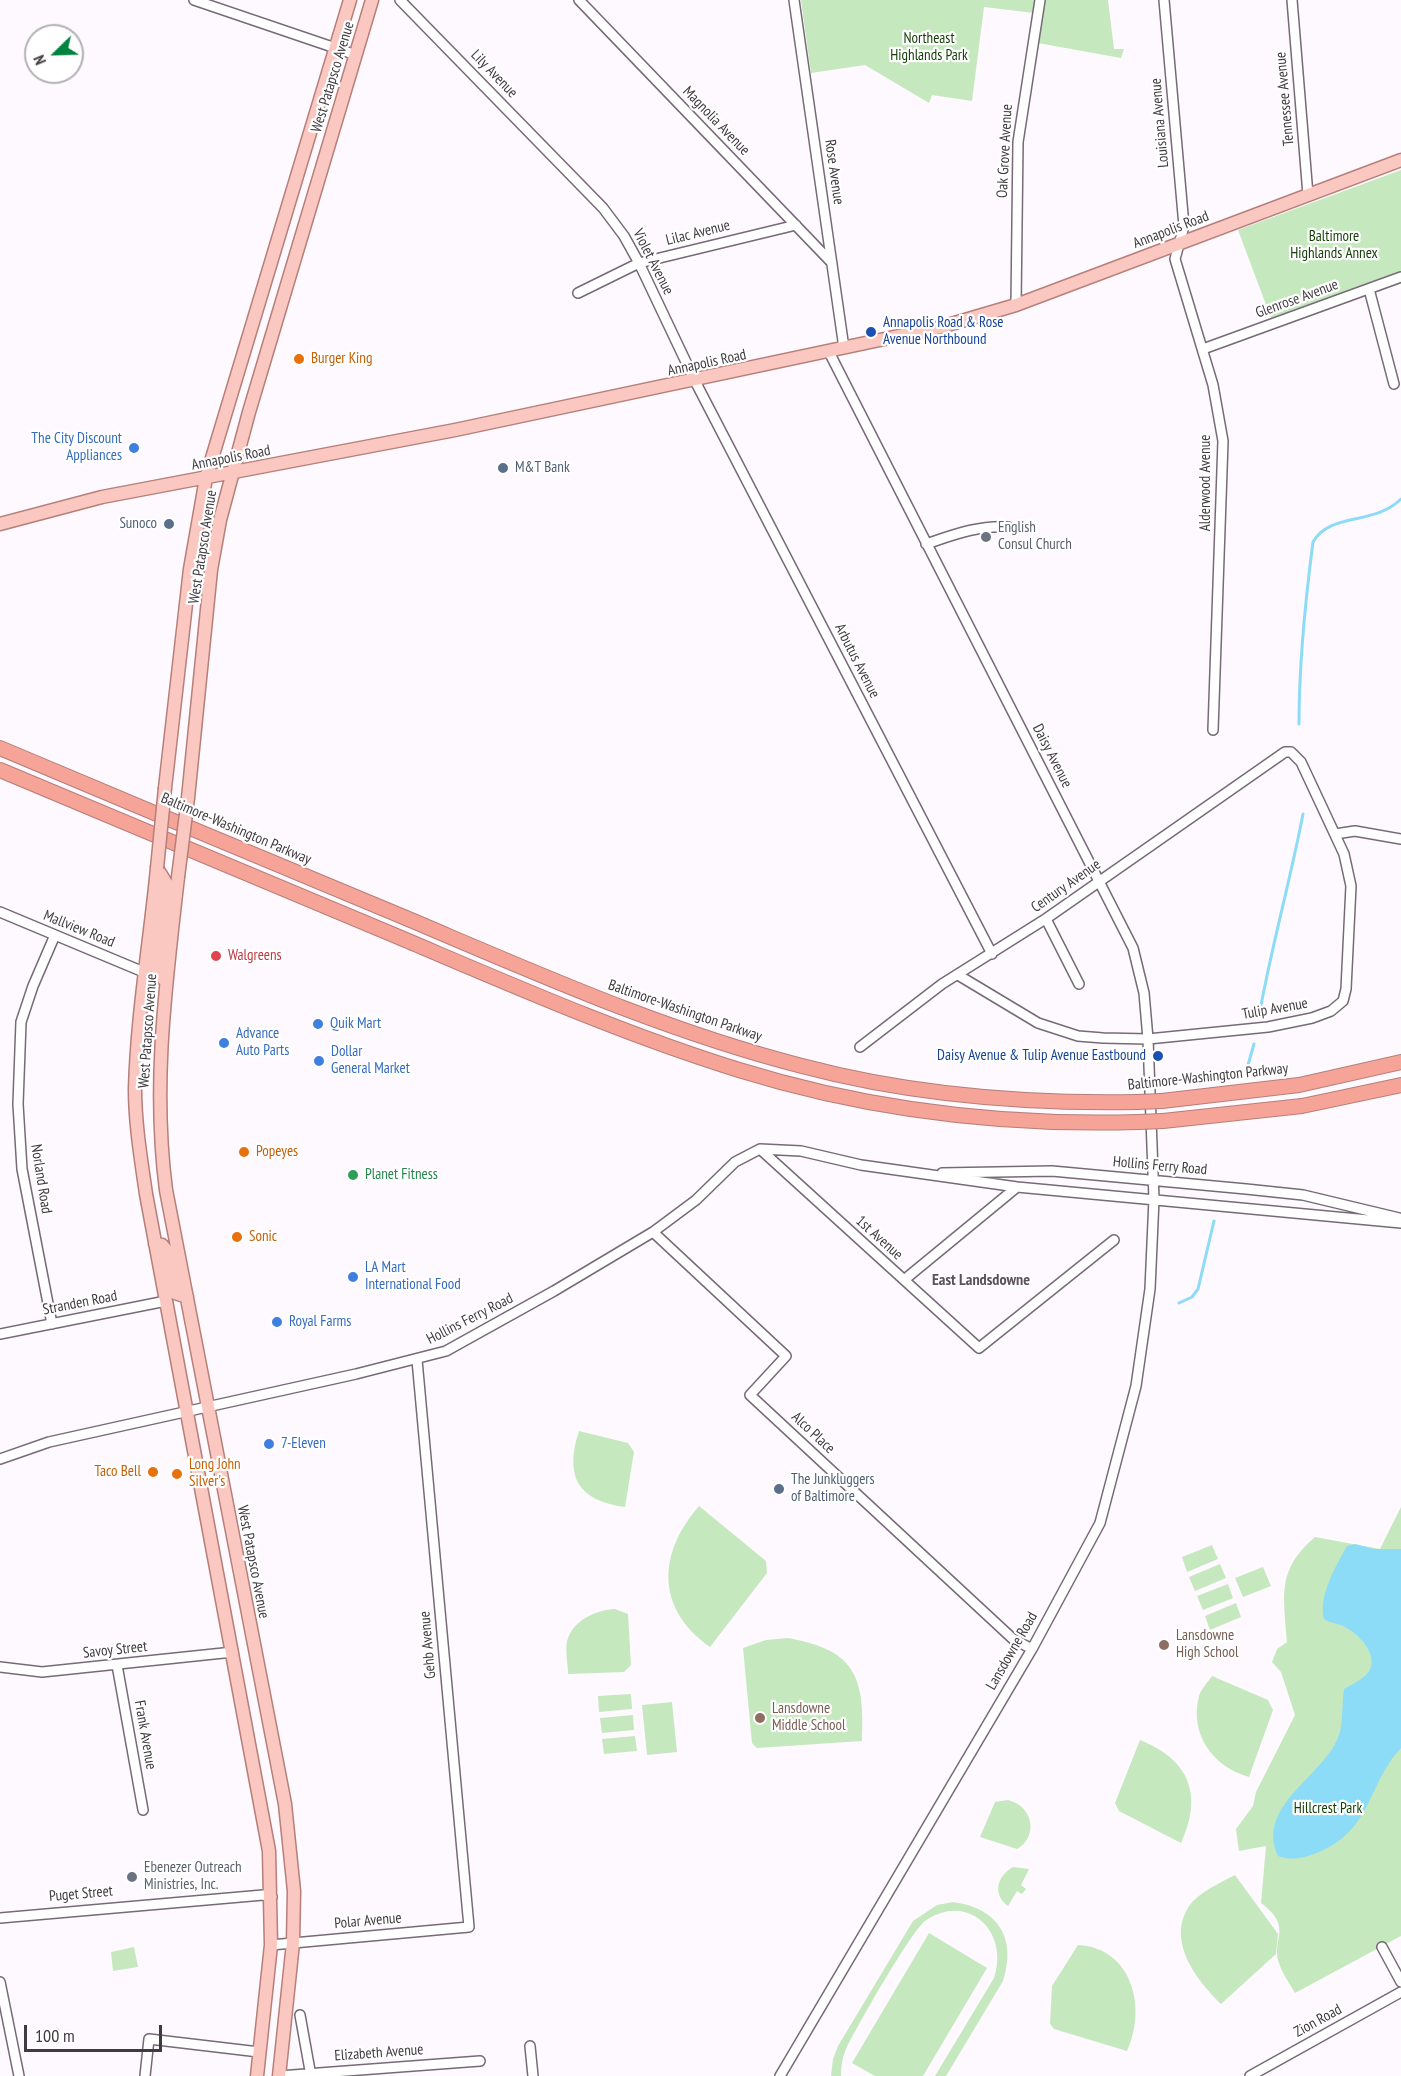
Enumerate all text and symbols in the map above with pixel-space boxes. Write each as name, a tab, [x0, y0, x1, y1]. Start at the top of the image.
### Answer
street label: West Patapsco Avenue	[308, 19, 358, 135]
north arrow	[24, 24, 84, 84]
park label: Northeast Highlands Park	[890, 30, 968, 65]
street label: Lily Avenue	[467, 46, 521, 102]
street label: Tennessee Avenue	[1272, 51, 1298, 147]
text: N	[28, 52, 50, 68]
street label: Louisiana Avenue	[1147, 77, 1173, 169]
street label: Magnolia Avenue	[679, 83, 753, 159]
street label: Oak Grove Avenue	[994, 104, 1016, 198]
street label: Rose Avenue	[821, 138, 847, 206]
street label: Annapolis Road	[1130, 207, 1212, 253]
street label: Lilac Avenue	[664, 216, 732, 250]
street label: Violet Avenue	[629, 226, 677, 298]
park label: Baltimore Highlands Annex	[1290, 228, 1378, 263]
street label: Glenrose Avenue	[1253, 276, 1341, 322]
place label: Annapolis Road & Rose Avenue Northbound	[883, 314, 1003, 349]
marker: Annapolis Road & Rose Avenue Northbound	[864, 325, 878, 339]
street label: Annapolis Road	[666, 346, 748, 380]
place label: Burger King	[311, 350, 372, 368]
marker: Burger King	[292, 352, 306, 366]
place label: The City Discount Appliances	[31, 430, 122, 465]
street label: Alderwood Avenue	[1197, 435, 1215, 531]
marker: The City Discount Appliances	[127, 441, 141, 455]
street label: Annapolis Road	[190, 442, 272, 474]
place label: M&T Bank	[515, 459, 570, 477]
marker: M&T Bank	[496, 461, 510, 475]
street label: West Patapsco Avenue	[185, 489, 221, 605]
place label: Sunoco	[119, 515, 157, 533]
marker: Sunoco	[162, 517, 176, 531]
place label: English Consul Church	[998, 519, 1072, 554]
marker: English Consul Church	[979, 530, 993, 544]
street label: Arbutus Avenue	[831, 621, 883, 701]
street label: Daisy Avenue	[1028, 721, 1076, 791]
street label: Baltimore-Washington Parkway	[158, 789, 314, 869]
street label: Century Avenue	[1028, 855, 1104, 917]
street label: Mallview Road	[41, 907, 117, 951]
place label: Walgreens	[228, 947, 282, 965]
marker: Walgreens	[209, 949, 223, 963]
street label: West Patapsco Avenue	[135, 973, 161, 1089]
street label: Baltimore-Washington Parkway	[606, 976, 764, 1046]
street label: Tulip Avenue	[1241, 994, 1309, 1024]
place label: Quik Mart	[330, 1015, 381, 1033]
marker: Quik Mart	[311, 1017, 325, 1031]
place label: Advance Auto Parts	[236, 1025, 289, 1060]
marker: Advance Auto Parts	[217, 1036, 231, 1050]
place label: Dollar General Market	[331, 1043, 410, 1078]
place label: Daisy Avenue & Tulip Avenue Eastbound	[937, 1047, 1146, 1065]
marker: Daisy Avenue & Tulip Avenue Eastbound	[1151, 1049, 1165, 1063]
marker: Dollar General Market	[312, 1054, 326, 1068]
street label: Baltimore-Washington Parkway	[1127, 1060, 1289, 1094]
street label: Norland Road	[27, 1143, 55, 1215]
place label: Popeyes	[256, 1143, 298, 1161]
marker: Popeyes	[237, 1145, 251, 1159]
street label: Hollins Ferry Road	[1112, 1153, 1208, 1179]
place label: Planet Fitness	[365, 1166, 438, 1184]
marker: Planet Fitness	[346, 1168, 360, 1182]
street label: 1st Avenue	[852, 1212, 906, 1264]
place label: Sonic	[249, 1228, 277, 1246]
marker: Sonic	[230, 1230, 244, 1244]
place label: LA Mart International Food	[365, 1259, 461, 1294]
marker: LA Mart International Food	[346, 1270, 360, 1284]
district label: East Landsdowne	[932, 1270, 1030, 1290]
street label: Stranden Road	[41, 1287, 119, 1319]
street label: Hollins Ferry Road	[424, 1290, 516, 1348]
place label: Royal Farms	[289, 1313, 351, 1331]
marker: Royal Farms	[270, 1315, 284, 1329]
street label: Alco Place	[788, 1408, 838, 1458]
place label: 7-Eleven	[281, 1435, 326, 1453]
marker: 7-Eleven	[262, 1437, 276, 1451]
place label: Long John Silver's	[189, 1456, 241, 1491]
place label: Taco Bell	[95, 1463, 141, 1481]
marker: Taco Bell	[146, 1465, 160, 1479]
marker: Long John Silver's	[170, 1467, 184, 1481]
place label: The Junkluggers of Baltimore	[791, 1471, 875, 1506]
marker: The Junkluggers of Baltimore	[772, 1482, 786, 1496]
street label: West Patapsco Avenue	[233, 1504, 273, 1620]
street label: Lansdowne Road	[982, 1609, 1042, 1693]
street label: Gehb Avenue	[416, 1610, 440, 1680]
place label: Lansdowne High School	[1176, 1627, 1238, 1662]
street label: Savoy Street	[82, 1638, 148, 1662]
marker: Lansdowne High School	[1157, 1638, 1171, 1652]
street label: Frank Avenue	[130, 1699, 160, 1771]
place label: Lansdowne Middle School	[772, 1700, 845, 1735]
marker: Lansdowne Middle School	[753, 1711, 767, 1725]
park label: Hillcrest Park	[1294, 1800, 1362, 1818]
place label: Ebenezer Outreach Ministries, Inc.	[144, 1859, 242, 1894]
marker: Ebenezer Outreach Ministries, Inc.	[125, 1870, 139, 1884]
street label: Puget Street	[48, 1882, 114, 1906]
street label: Polar Avenue	[334, 1909, 402, 1933]
street label: Zion Road	[1291, 2001, 1345, 2041]
scale bar	[27, 2013, 165, 2051]
text: 100 m	[35, 2024, 75, 2047]
street label: Elizabeth Avenue	[334, 2041, 424, 2065]

